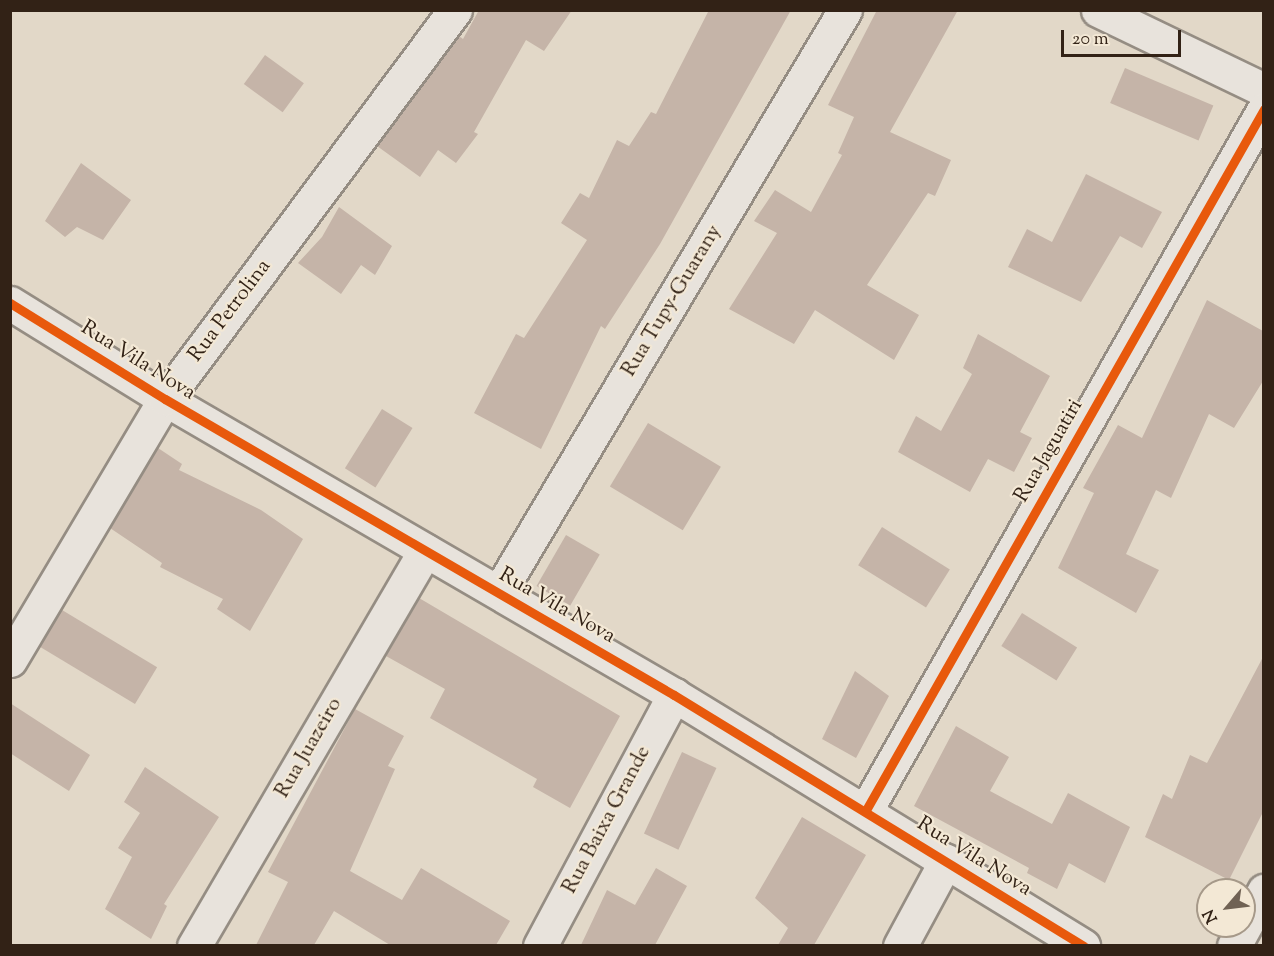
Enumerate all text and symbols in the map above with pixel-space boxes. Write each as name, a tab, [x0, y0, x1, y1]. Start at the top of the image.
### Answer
scale bar	[1064, 18, 1184, 56]
text: 20 m	[1072, 27, 1109, 53]
street label: Rua Tupy-Guarany	[617, 221, 727, 381]
street label: Rua Petrolina	[183, 255, 277, 367]
street label: Rua Vila Nova	[76, 316, 200, 406]
street label: Rua Jaguatiri	[1009, 395, 1089, 507]
street label: Rua Vila Nova	[494, 562, 620, 650]
street label: Rua Juazeiro	[270, 693, 348, 803]
street label: Rua Baixa Grande	[557, 742, 657, 898]
street label: Rua Vila Nova	[912, 812, 1036, 902]
north arrow	[1196, 878, 1256, 938]
text: N	[1198, 905, 1225, 927]

